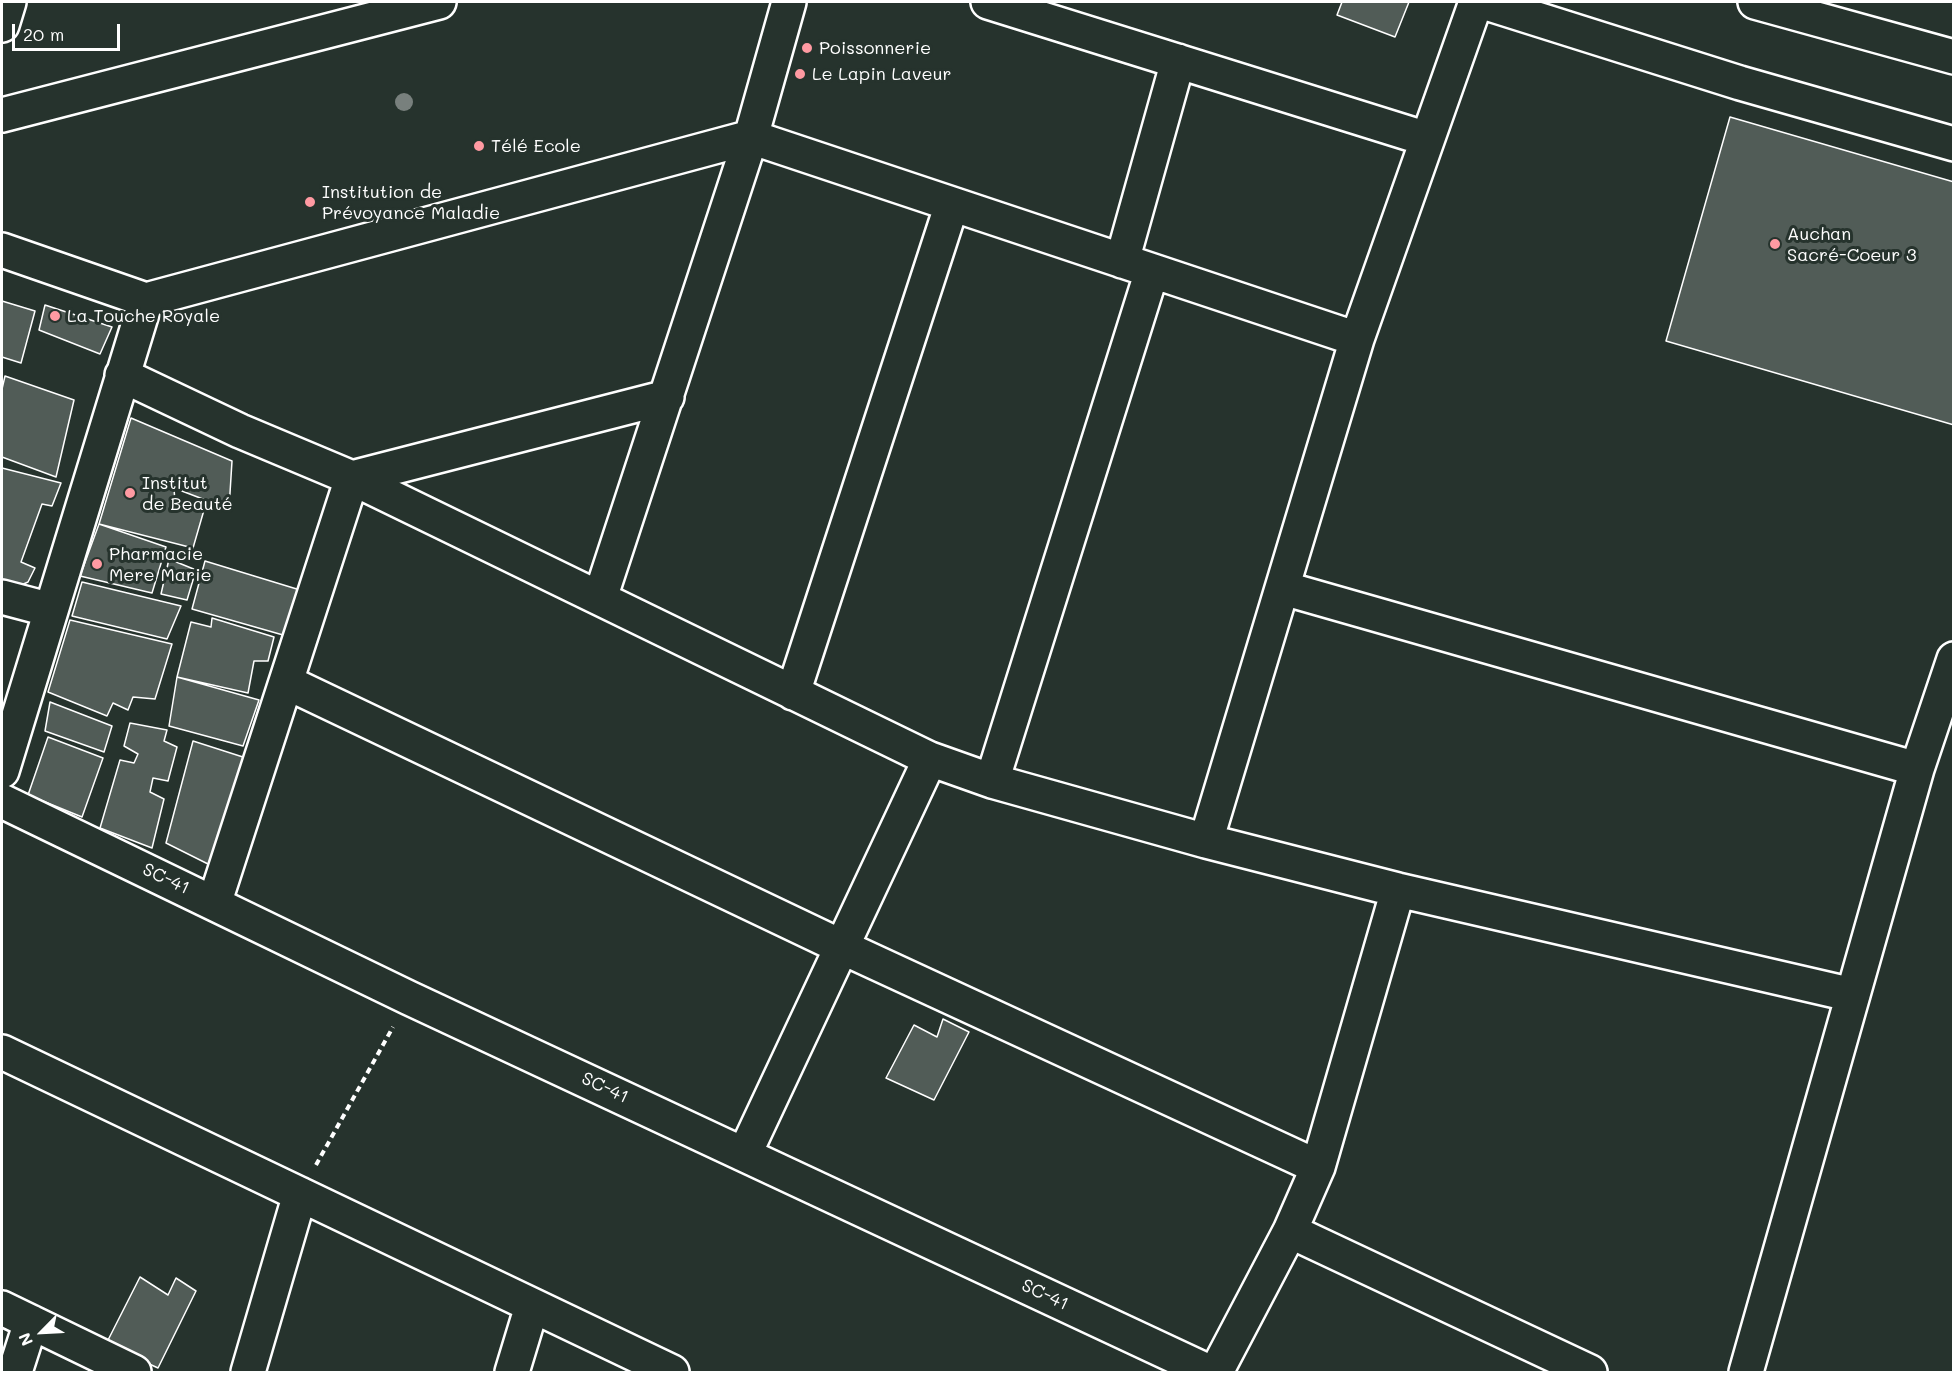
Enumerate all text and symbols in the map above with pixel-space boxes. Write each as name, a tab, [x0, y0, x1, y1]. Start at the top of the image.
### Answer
scale bar	[15, 12, 123, 50]
text: 20 m	[23, 22, 64, 46]
place label: Poissonnerie	[819, 37, 931, 59]
marker: Poissonnerie	[800, 41, 814, 55]
place label: Le Lapin Laveur	[812, 63, 952, 85]
marker: Le Lapin Laveur	[793, 67, 807, 81]
place label: Télé Ecole	[491, 135, 581, 157]
marker: Télé Ecole	[472, 139, 486, 153]
place label: Institution de Prévoyance Maladie	[322, 181, 500, 224]
marker: Institution de Prévoyance Maladie	[303, 195, 317, 209]
place label: Auchan Sacré-Coeur 3	[1787, 223, 1917, 266]
marker: Auchan Sacré-Coeur 3	[1768, 237, 1782, 251]
place label: La Touche Royale	[67, 305, 220, 327]
marker: La Touche Royale	[48, 309, 62, 323]
place label: Institut de Beauté	[142, 472, 233, 514]
marker: Institut de Beauté	[123, 486, 137, 500]
place label: Pharmacie Mere Marie	[109, 543, 212, 586]
marker: Pharmacie Mere Marie	[90, 557, 104, 571]
street label: SC-41	[139, 859, 193, 899]
street label: SC-41	[578, 1068, 632, 1108]
street label: SC-41	[1018, 1275, 1072, 1315]
north arrow	[12, 1302, 72, 1362]
text: N	[13, 1330, 37, 1349]

